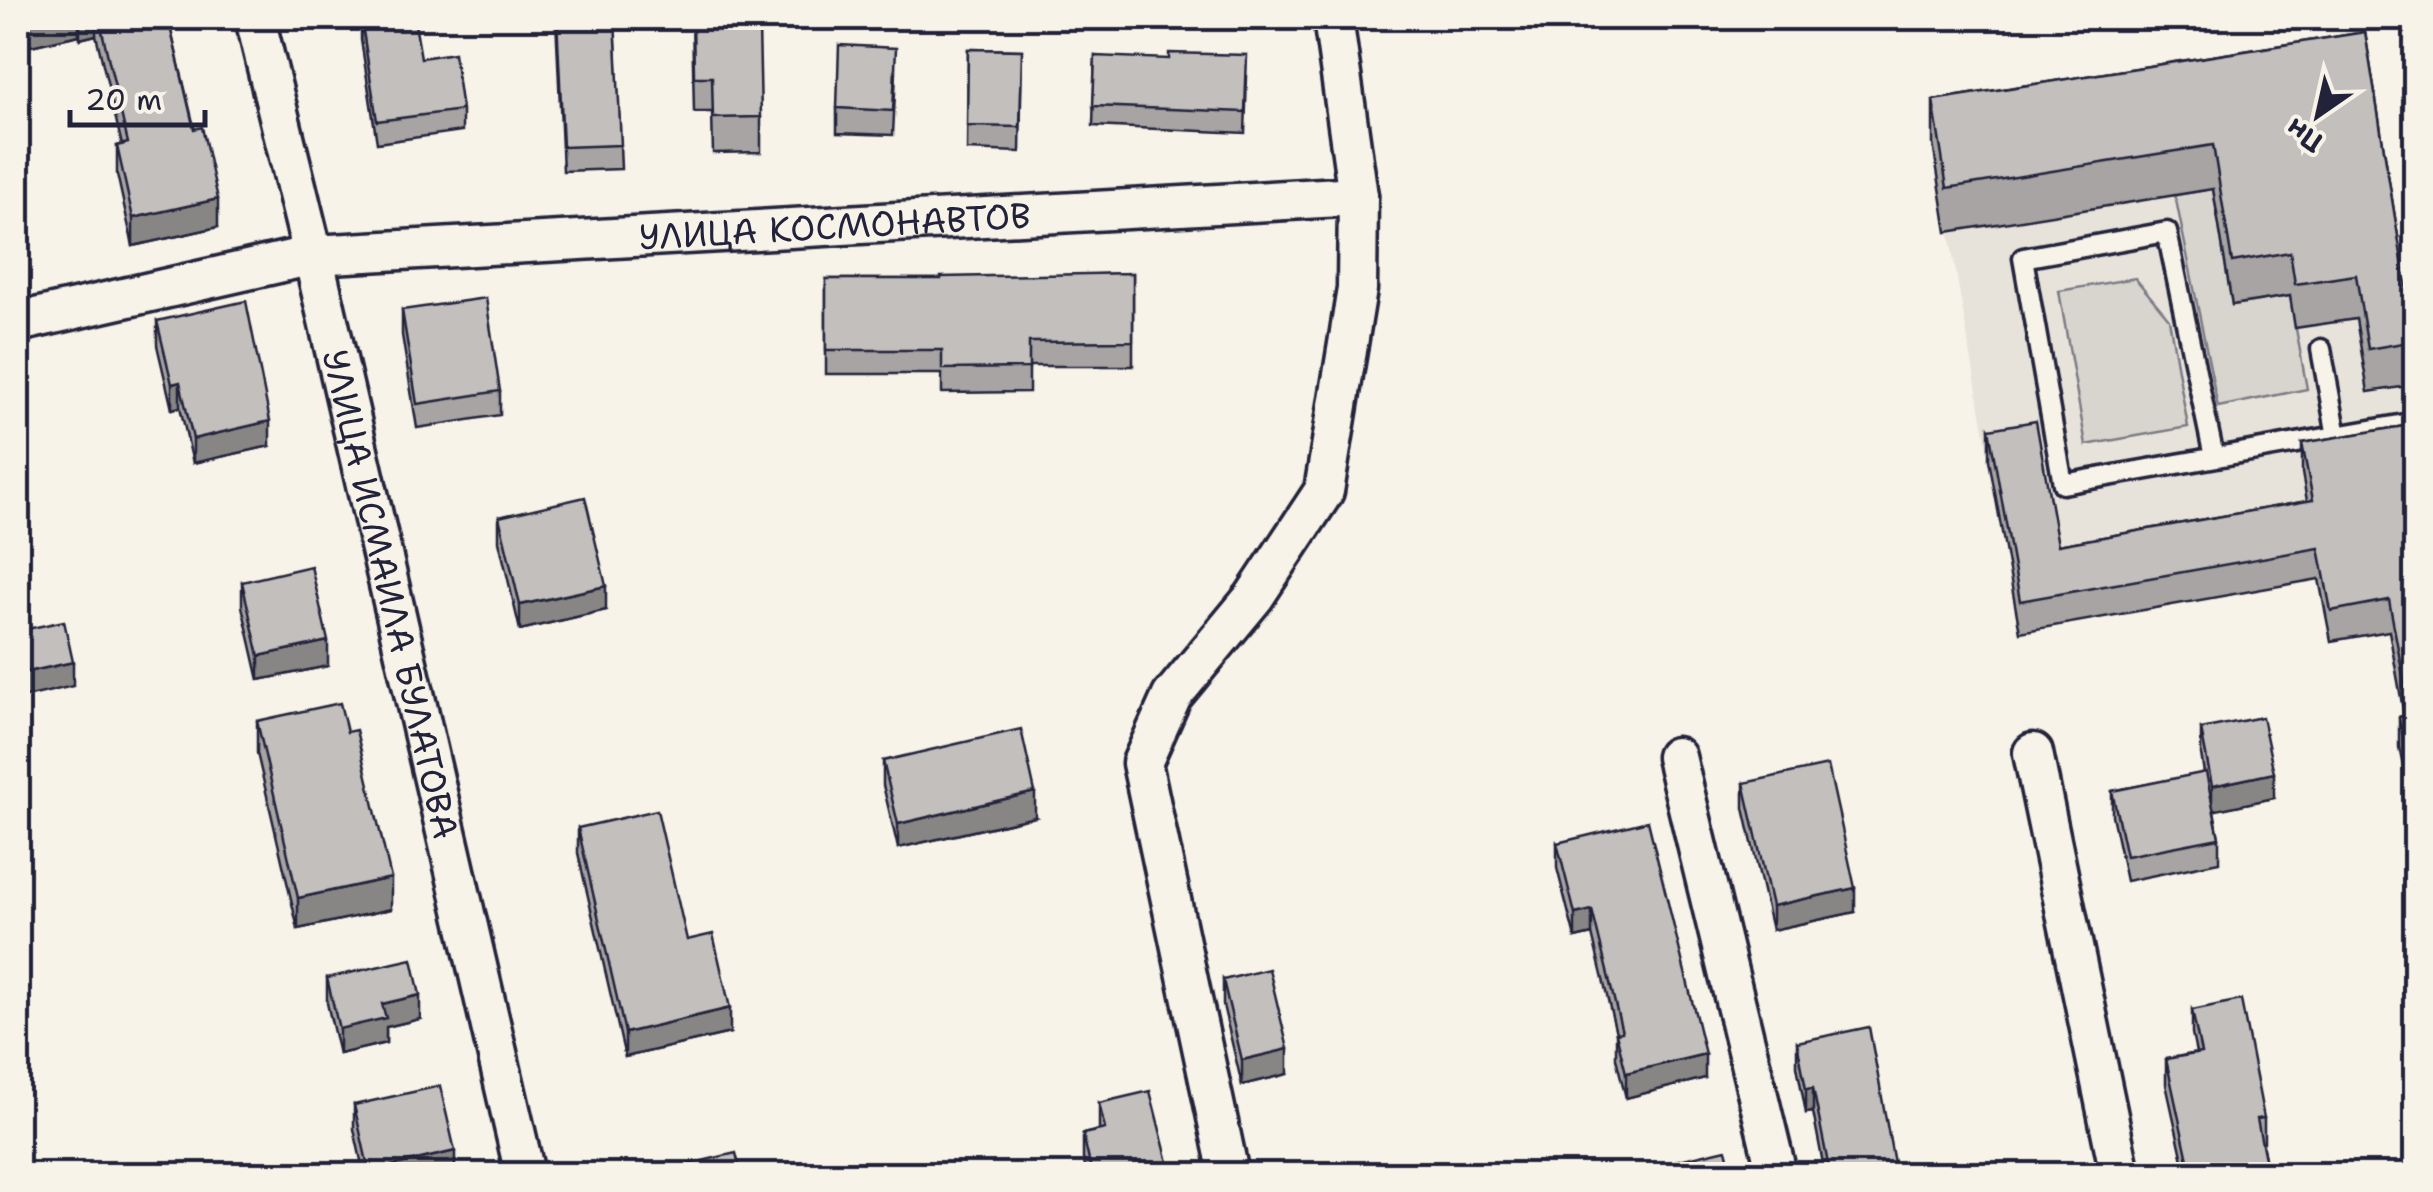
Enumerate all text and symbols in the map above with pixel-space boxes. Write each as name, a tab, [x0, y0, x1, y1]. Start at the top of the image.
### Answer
scale bar	[70, 65, 205, 127]
north arrow	[2268, 65, 2368, 165]
text: 20 m	[85, 79, 162, 120]
text: Пн	[2278, 110, 2330, 162]
street label: УЛИЦА КОСМОНАВТОВ	[637, 191, 1032, 260]
street label: УЛИЦА ИСМАИЛА БУЛАТОВА	[312, 345, 470, 843]

